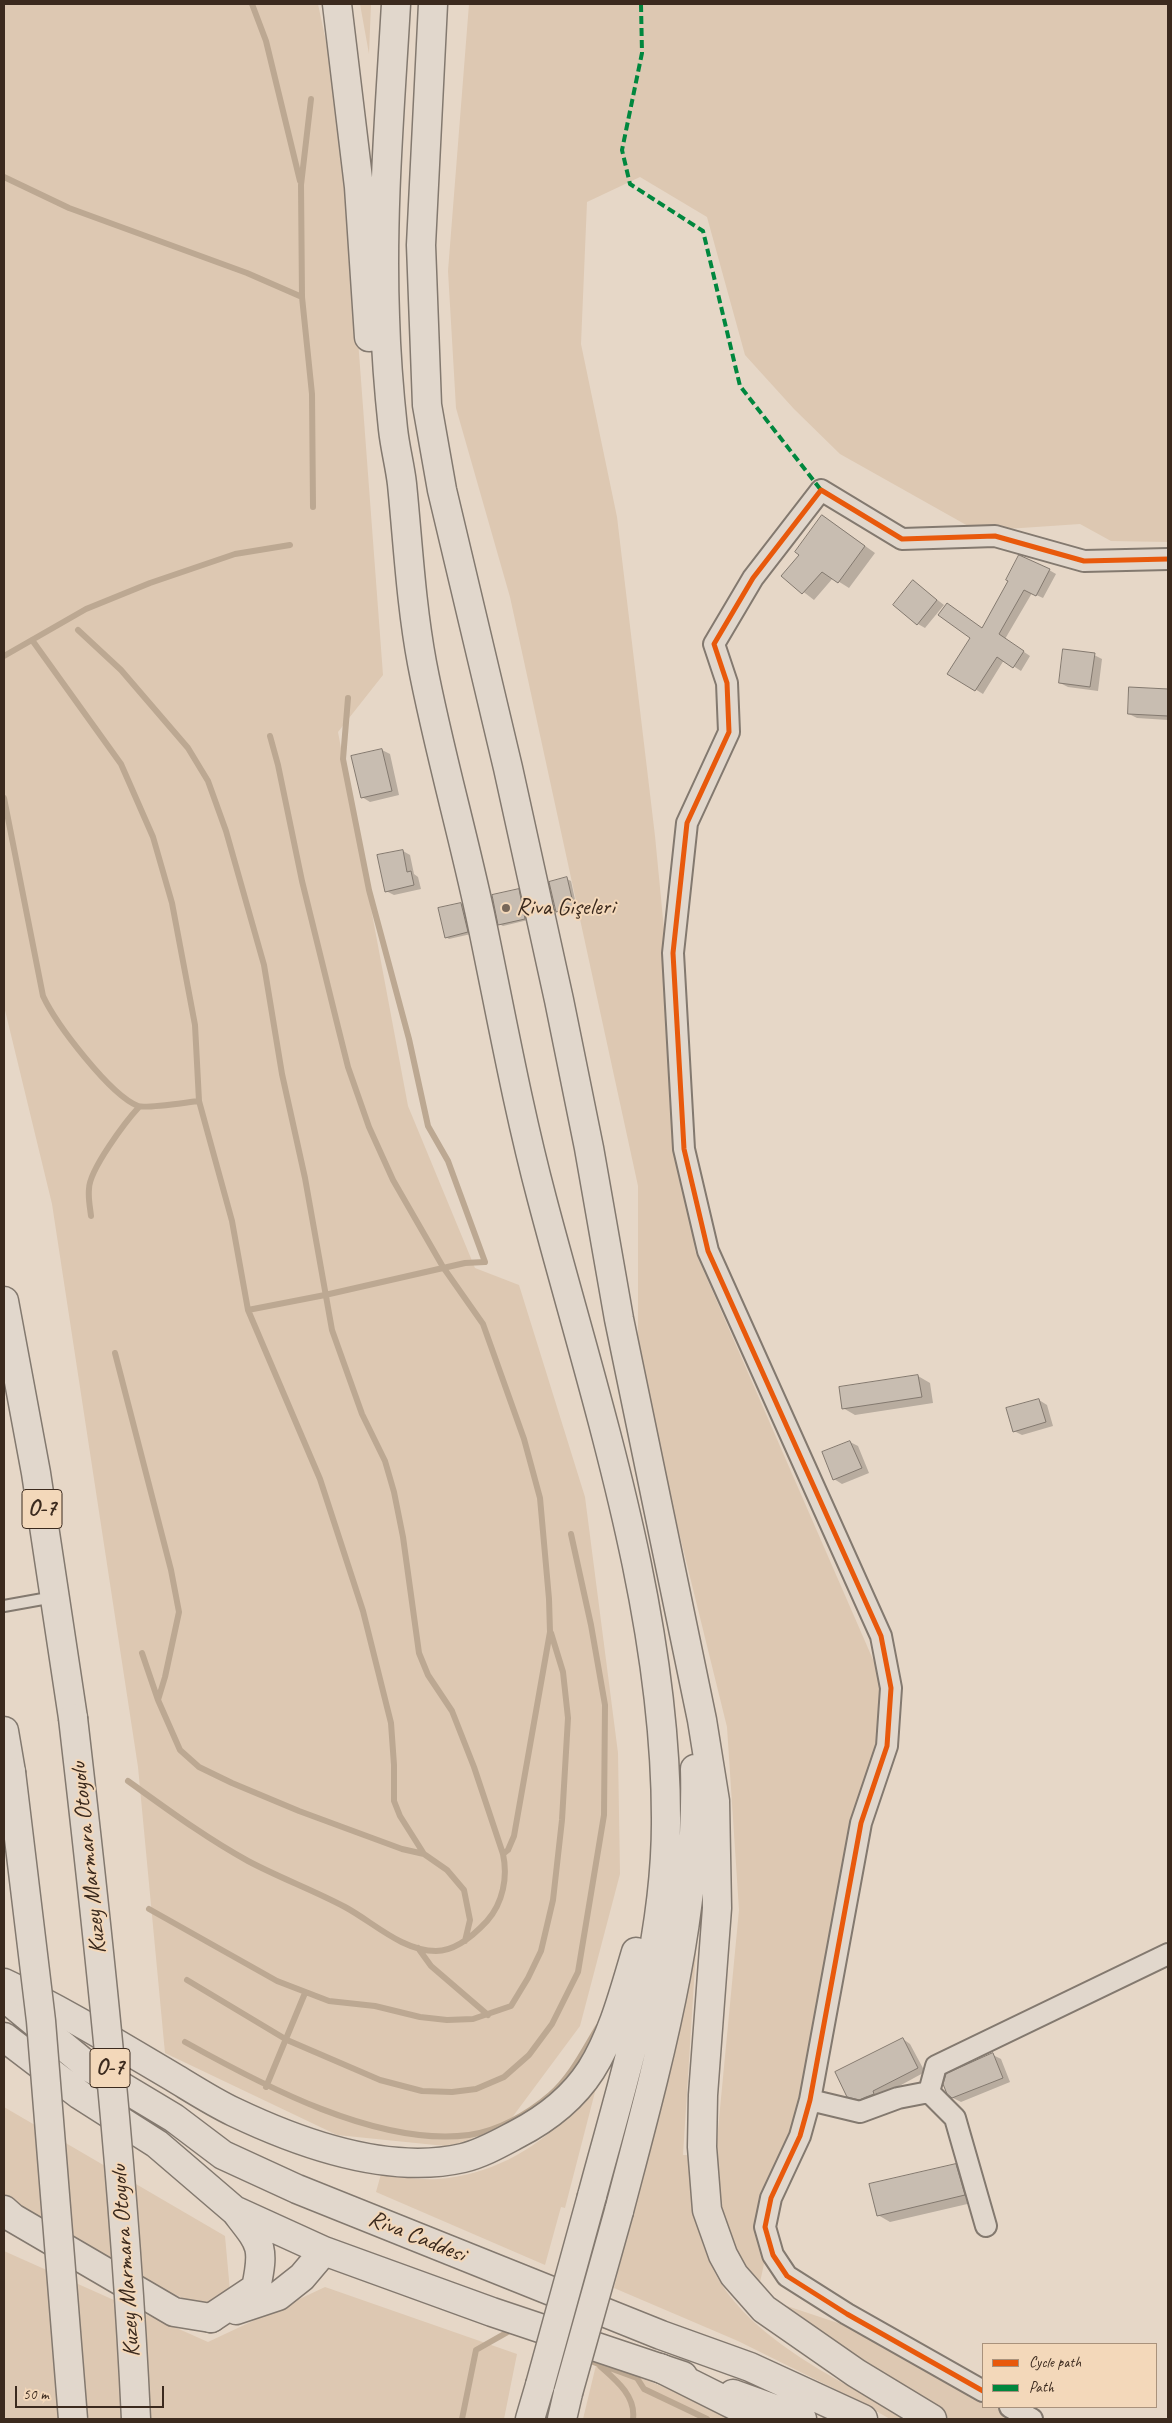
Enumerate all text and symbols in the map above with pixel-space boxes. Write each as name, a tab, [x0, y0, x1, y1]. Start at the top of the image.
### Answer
place label: Riva Gişeleri	[516, 894, 615, 922]
marker: Riva Gişeleri	[500, 902, 512, 914]
road number: O-7	[22, 1490, 62, 1528]
street label: Kuzey Marmara Otoyolu	[65, 1761, 113, 1955]
road number: O-7	[90, 2048, 130, 2088]
street label: Kuzey Marmara Otoyolu	[105, 2164, 147, 2358]
street label: Riva Caddesi	[364, 2205, 470, 2269]
legend	[982, 2343, 1157, 2408]
text: Cycle path	[1029, 2353, 1081, 2372]
scale bar	[18, 2376, 166, 2408]
text: Path	[1029, 2378, 1054, 2397]
text: 50 m	[23, 2385, 49, 2404]

